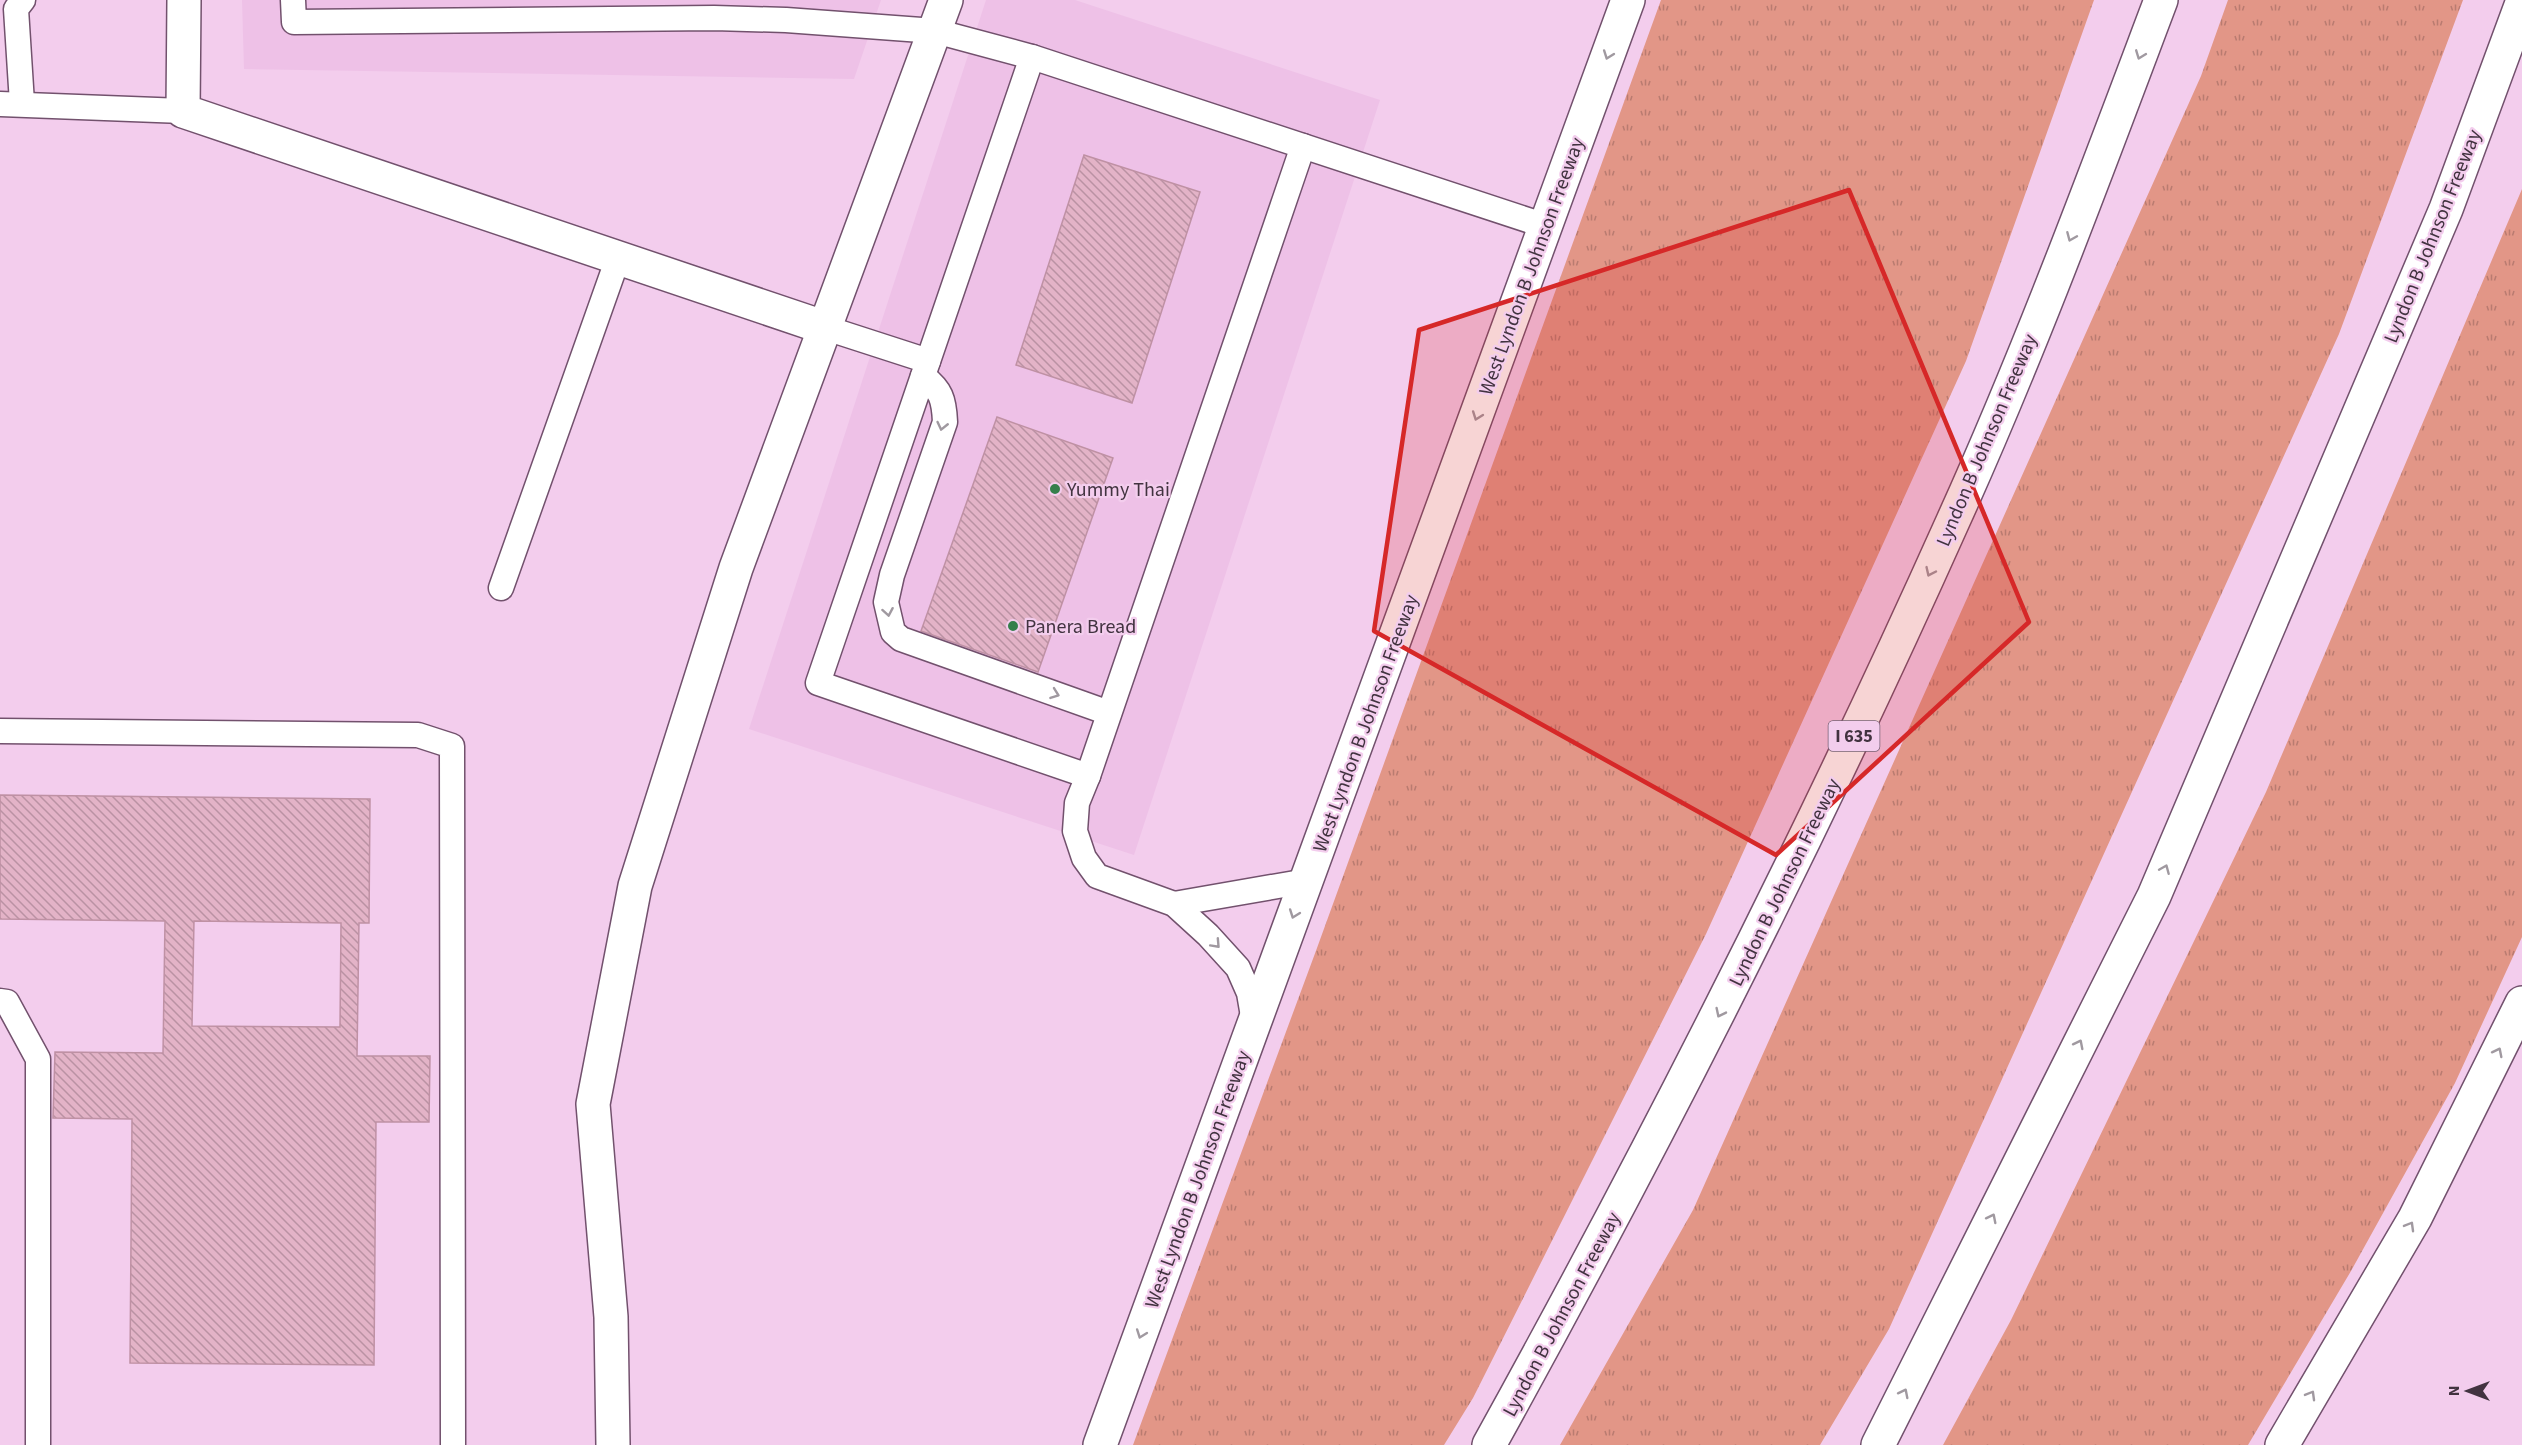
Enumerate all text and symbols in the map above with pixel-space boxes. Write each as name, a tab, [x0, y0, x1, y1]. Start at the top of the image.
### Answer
one-way arrow	[1603, 49, 1616, 60]
one-way arrow	[2135, 49, 2147, 60]
street label: Lyndon B Johnson Freeway	[2377, 125, 2489, 347]
street label: West Lyndon B Johnson Freeway	[1472, 133, 1592, 399]
one-way arrow	[2066, 231, 2078, 242]
street label: Lyndon B Johnson Freeway	[1929, 329, 2045, 551]
one-way arrow	[1471, 410, 1484, 421]
one-way arrow	[937, 421, 950, 431]
place label: Yummy Thai	[1066, 476, 1170, 504]
marker: Yummy Thai	[1048, 482, 1062, 496]
one-way arrow	[1925, 565, 1937, 576]
street label: West Lyndon B Johnson Freeway	[1306, 590, 1426, 856]
one-way arrow	[881, 607, 894, 617]
place label: Panera Bread	[1025, 613, 1136, 641]
marker: Panera Bread	[1006, 619, 1020, 633]
one-way arrow	[1049, 687, 1060, 699]
road number: I 635	[1828, 721, 1880, 751]
street label: Lyndon B Johnson Freeway	[1722, 773, 1848, 991]
one-way arrow	[2158, 865, 2170, 876]
one-way arrow	[1289, 909, 1302, 919]
one-way arrow	[1209, 937, 1220, 948]
one-way arrow	[1715, 1007, 1727, 1018]
one-way arrow	[2072, 1040, 2084, 1051]
street label: West Lyndon B Johnson Freeway	[1138, 1046, 1258, 1312]
one-way arrow	[2490, 1048, 2502, 1059]
street label: Lyndon B Johnson Freeway	[1496, 1207, 1628, 1422]
one-way arrow	[1985, 1214, 1996, 1225]
one-way arrow	[2403, 1222, 2414, 1232]
one-way arrow	[1135, 1328, 1148, 1339]
north arrow	[2438, 1361, 2498, 1421]
text: N	[2443, 1386, 2465, 1396]
one-way arrow	[1897, 1388, 1909, 1399]
one-way arrow	[2304, 1390, 2316, 1401]

